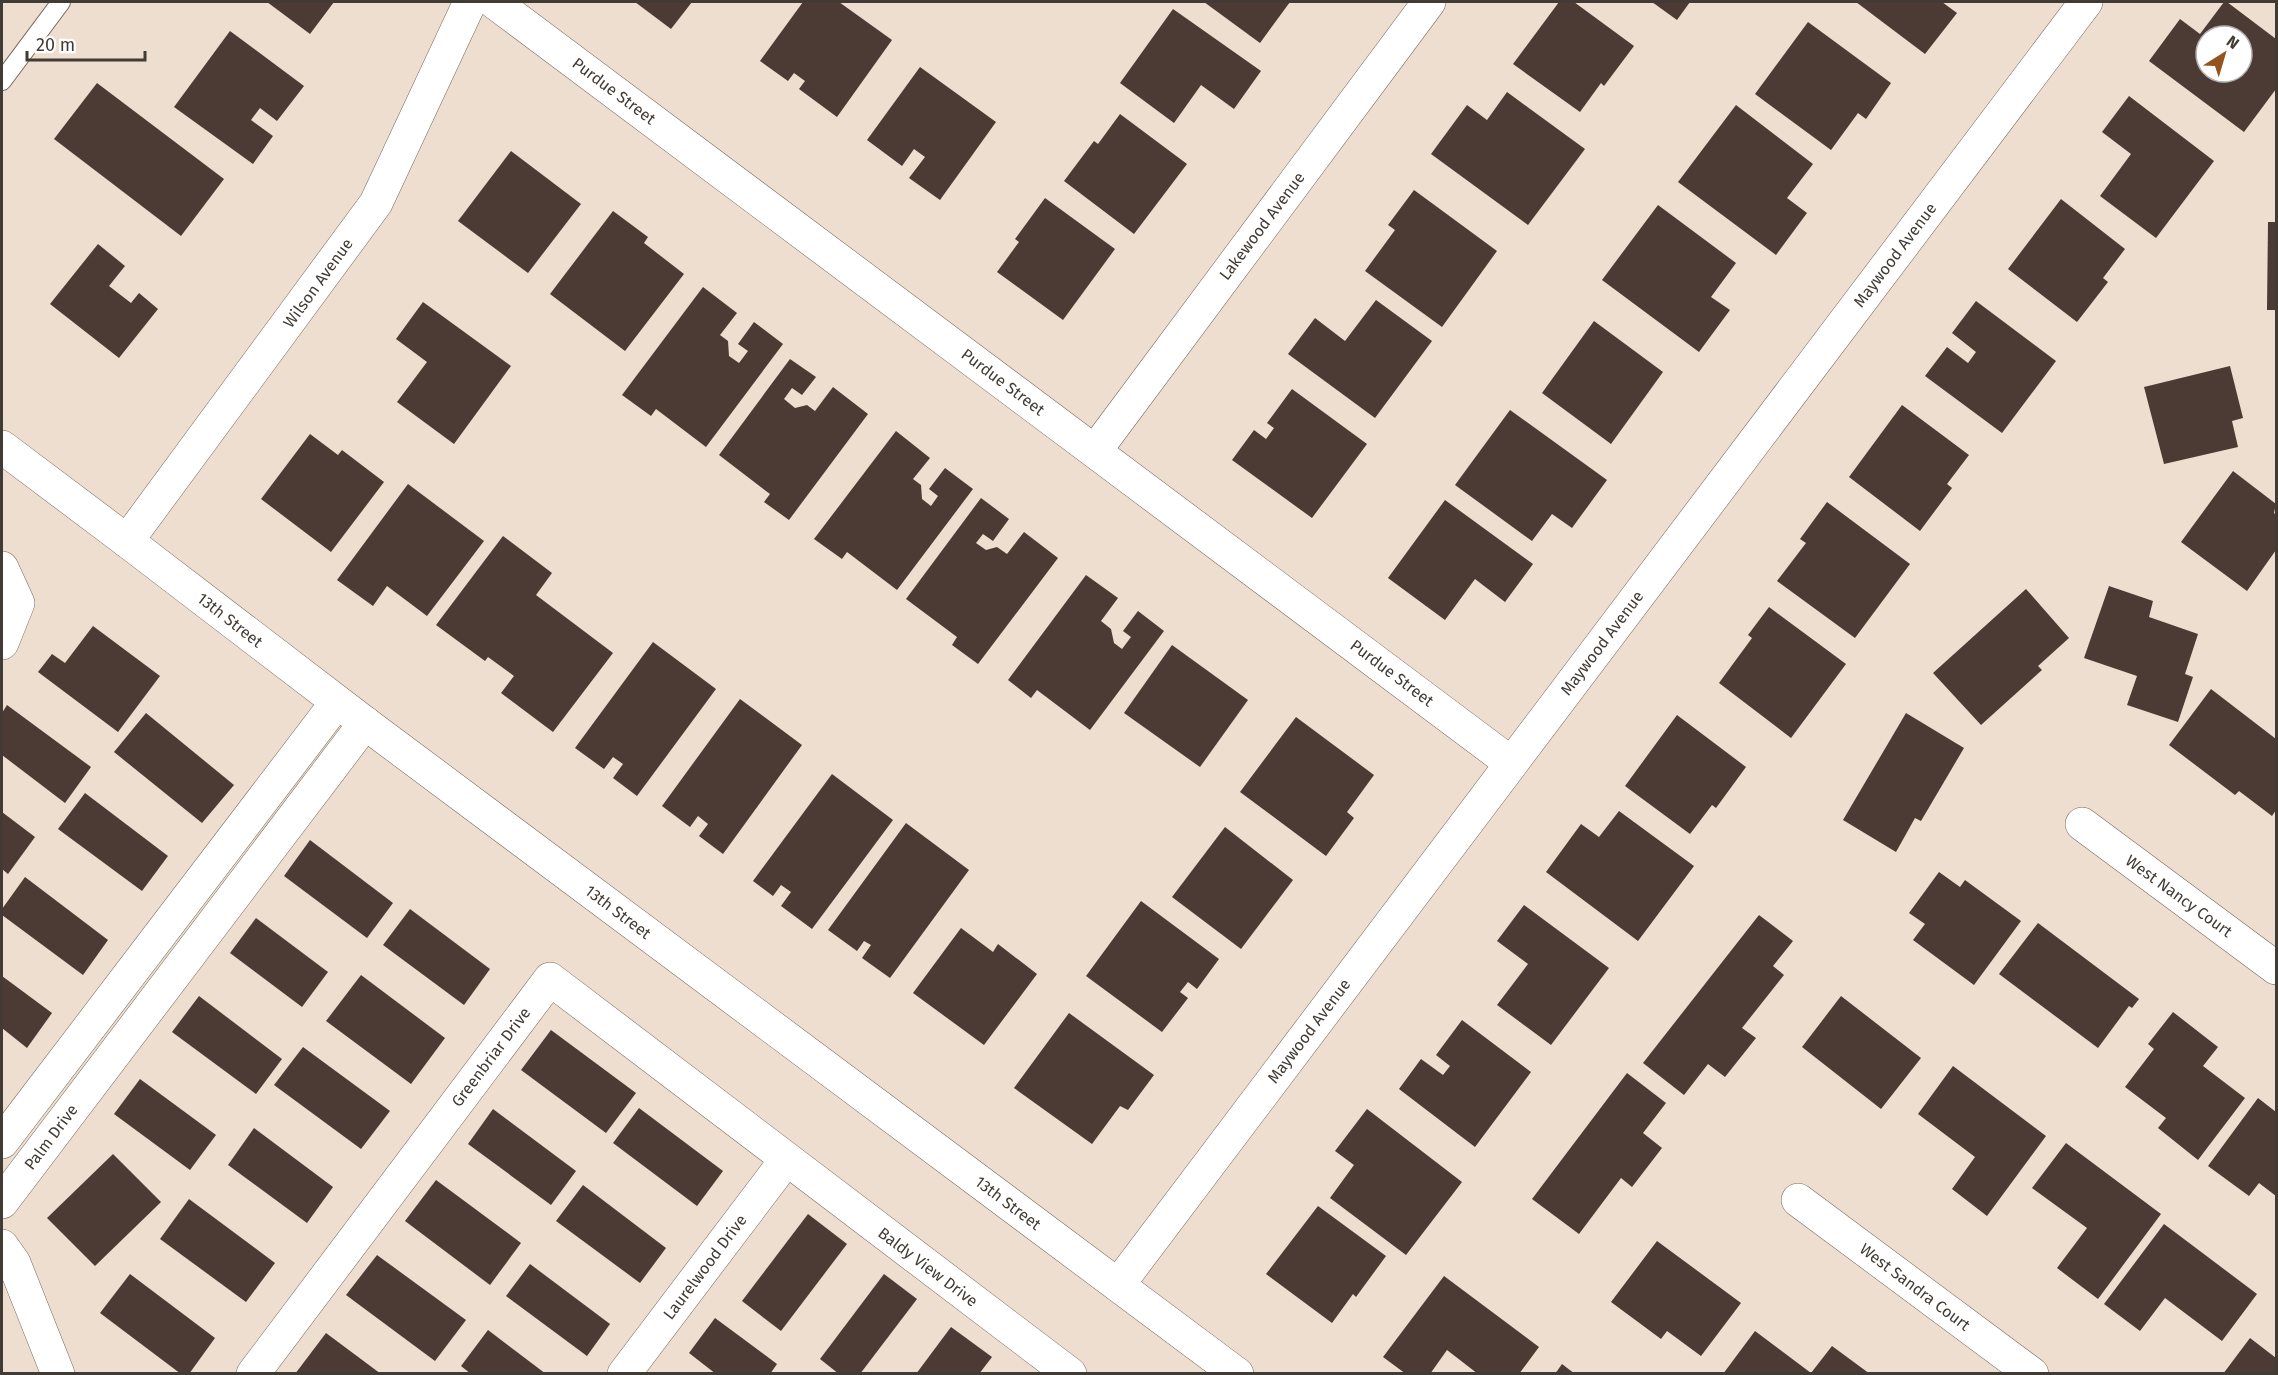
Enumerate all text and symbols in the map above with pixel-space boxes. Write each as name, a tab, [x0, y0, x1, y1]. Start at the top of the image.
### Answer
scale bar	[27, 24, 146, 62]
north arrow	[2194, 24, 2254, 84]
text: N	[2223, 32, 2243, 53]
text: 20 m	[36, 34, 75, 56]
street label: Purdue Street	[569, 54, 659, 129]
street label: Lakewood Avenue	[1215, 168, 1309, 284]
street label: Maywood Avenue	[1850, 199, 1940, 311]
street label: Wilson Avenue	[279, 235, 357, 331]
street label: Purdue Street	[958, 345, 1048, 420]
street label: Maywood Avenue	[1557, 587, 1647, 699]
street label: 13th Street	[194, 589, 267, 652]
street label: Purdue Street	[1347, 636, 1437, 711]
street label: West Nancy Court	[2122, 851, 2236, 941]
street label: 13th Street	[581, 881, 655, 943]
street label: Maywood Avenue	[1264, 975, 1354, 1087]
street label: Greenbriar Drive	[447, 1004, 535, 1110]
street label: Palm Drive	[20, 1100, 82, 1174]
street label: 13th Street	[971, 1172, 1045, 1234]
street label: Laurelwood Drive	[659, 1211, 751, 1323]
street label: Baldy View Drive	[874, 1223, 982, 1311]
street label: West Sandra Court	[1856, 1239, 1974, 1335]

